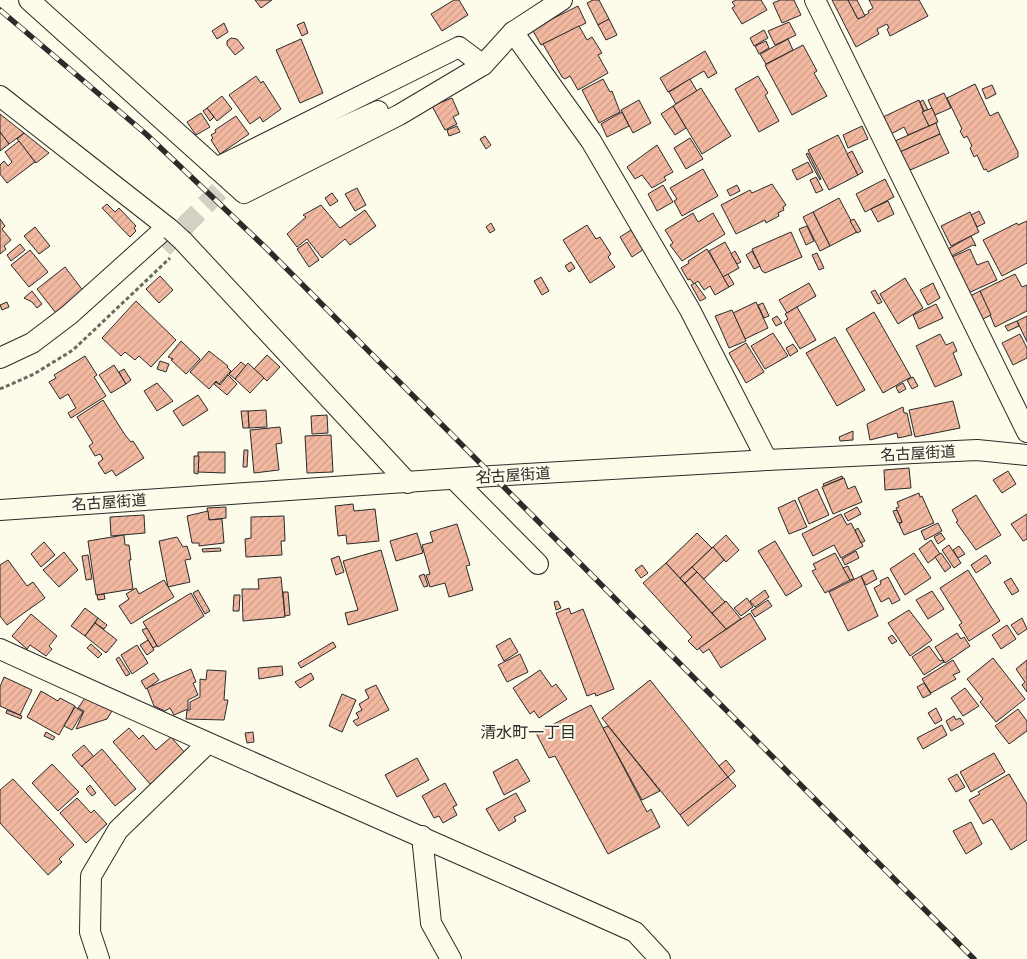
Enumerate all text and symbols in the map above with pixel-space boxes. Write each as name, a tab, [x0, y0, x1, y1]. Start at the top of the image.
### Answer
street label: 名古屋街道	[880, 443, 956, 463]
street label: 名古屋街道	[475, 464, 551, 486]
street label: 名古屋街道	[71, 491, 147, 513]
district label: 清水町一丁目	[480, 723, 576, 741]

